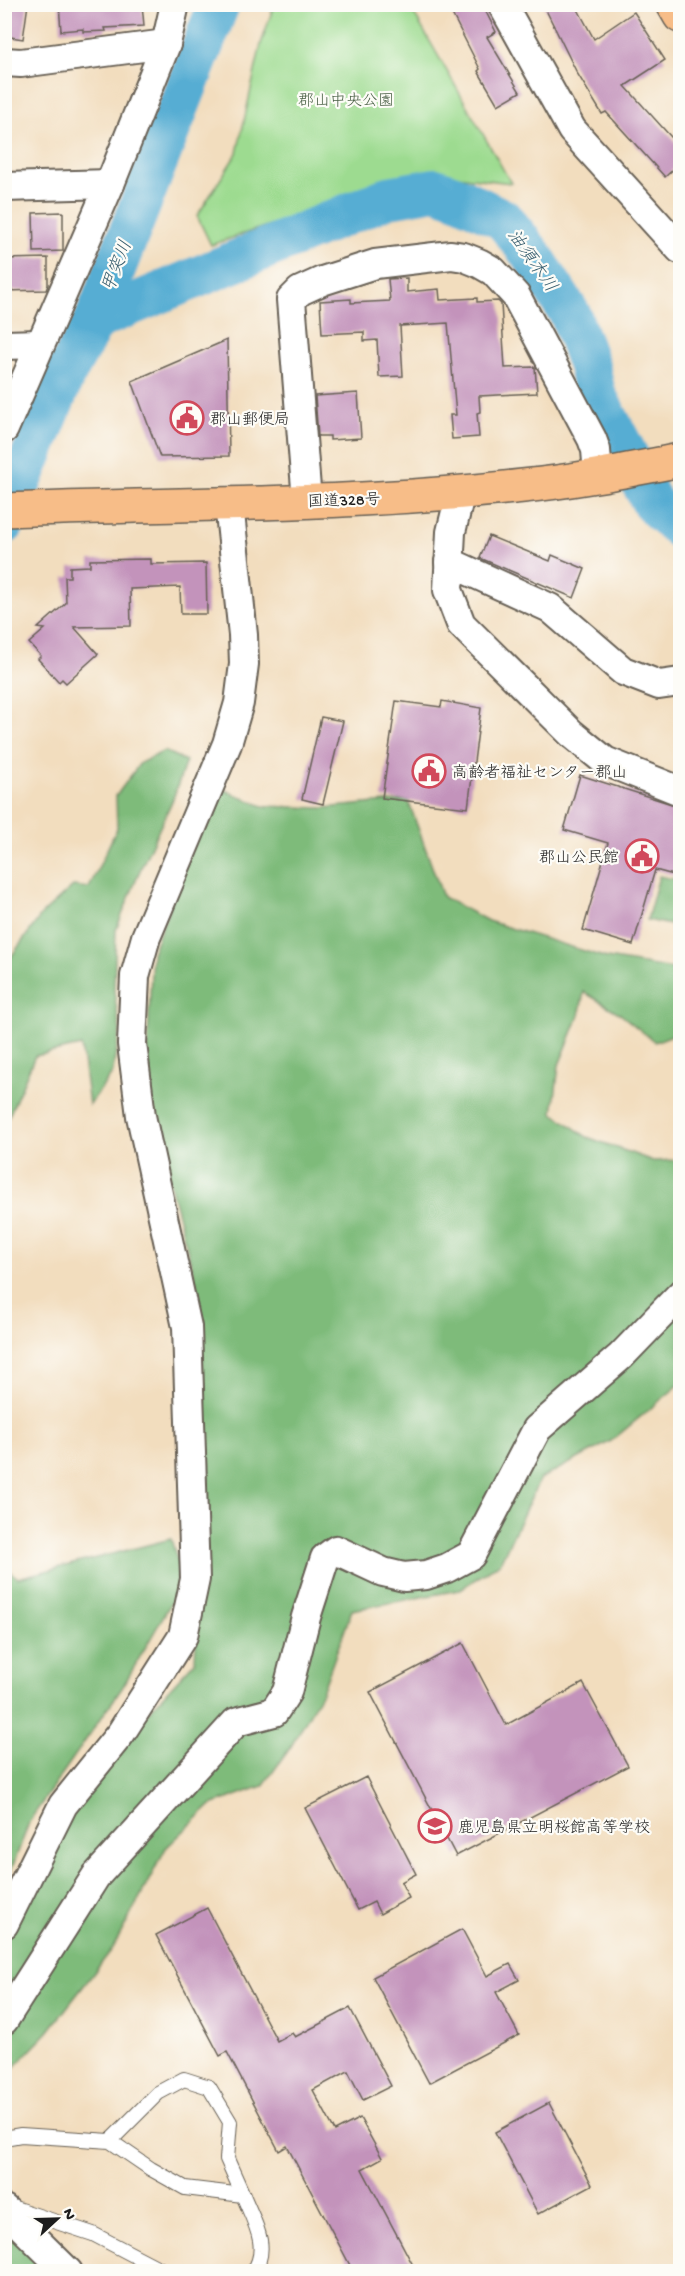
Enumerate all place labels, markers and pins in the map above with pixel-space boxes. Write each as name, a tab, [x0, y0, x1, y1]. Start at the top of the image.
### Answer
public building icon: 郡山郵便局	[169, 400, 205, 436]
place label: 郡山郵便局	[210, 411, 290, 431]
public building icon: 高齢者福祉センター郡山	[411, 753, 447, 789]
place label: 高齢者福祉センター郡山	[452, 763, 627, 784]
public building icon: 郡山公民館	[624, 838, 660, 874]
place label: 郡山公民館	[539, 849, 619, 869]
school or university icon: 鹿児島県立明桜館高等学校	[417, 1808, 453, 1844]
place label: 鹿児島県立明桜館高等学校	[458, 1819, 650, 1839]

